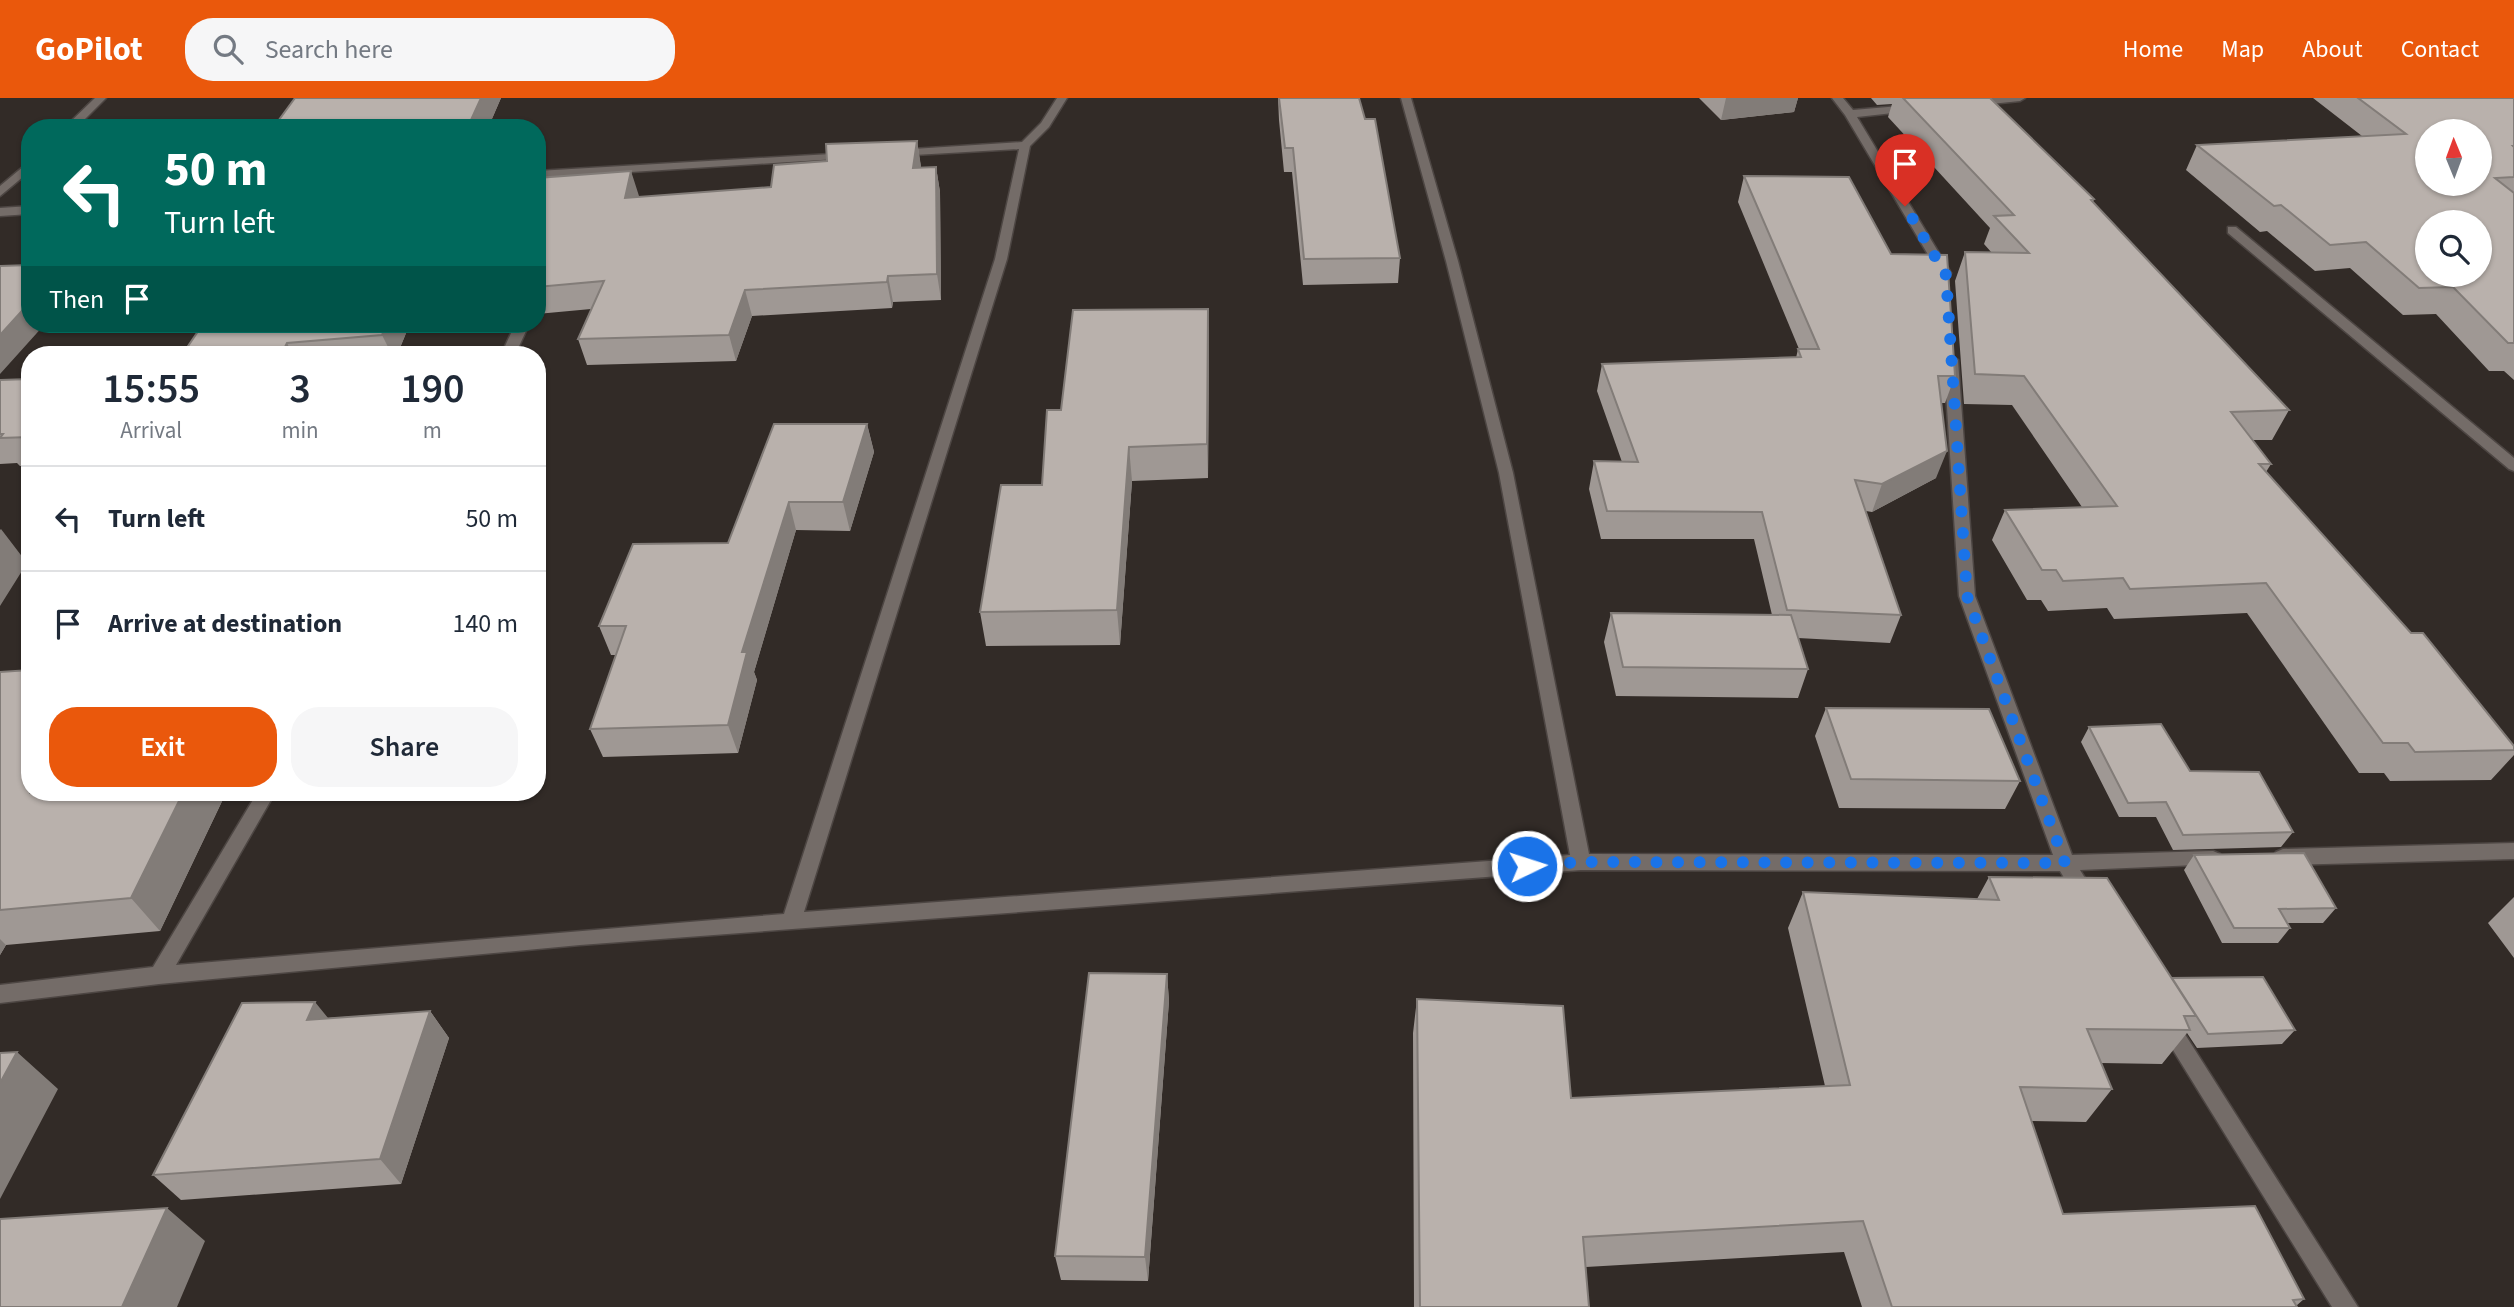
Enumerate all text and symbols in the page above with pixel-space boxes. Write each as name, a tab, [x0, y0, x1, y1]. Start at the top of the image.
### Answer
search box	[185, 18, 675, 81]
text: GoPilot	[35, 26, 143, 73]
icon: search	[209, 30, 247, 68]
text: Search here	[265, 31, 393, 68]
text: Home	[2123, 32, 2183, 67]
text: Map	[2221, 32, 2264, 67]
text: About	[2302, 32, 2363, 67]
text: Contact	[2401, 32, 2479, 67]
north arrow	[2415, 119, 2492, 196]
map controls	[2415, 119, 2492, 287]
pin	[1875, 134, 1935, 206]
text: 50 m	[164, 135, 268, 205]
icon: arrive	[1886, 145, 1924, 183]
icon: left	[49, 147, 140, 238]
text: Turn left	[164, 200, 275, 246]
button: search	[2415, 210, 2492, 287]
icon: arrive	[118, 280, 156, 318]
text: Then	[49, 281, 104, 318]
text: 15:55	[102, 359, 200, 419]
text: 3	[289, 359, 311, 419]
text: 190	[400, 359, 465, 419]
text: Arrival	[120, 414, 182, 447]
text: min	[281, 414, 319, 447]
text: m	[423, 414, 442, 447]
icon: left	[49, 500, 87, 538]
text: Turn left	[108, 500, 205, 537]
text: 50 m	[465, 500, 518, 537]
icon: arrive	[49, 605, 87, 643]
text: Arrive at destination	[108, 605, 342, 642]
text: 140 m	[452, 605, 518, 642]
button: Exit	[49, 707, 277, 787]
button: Share	[291, 707, 518, 787]
position arrow	[1490, 829, 1564, 903]

